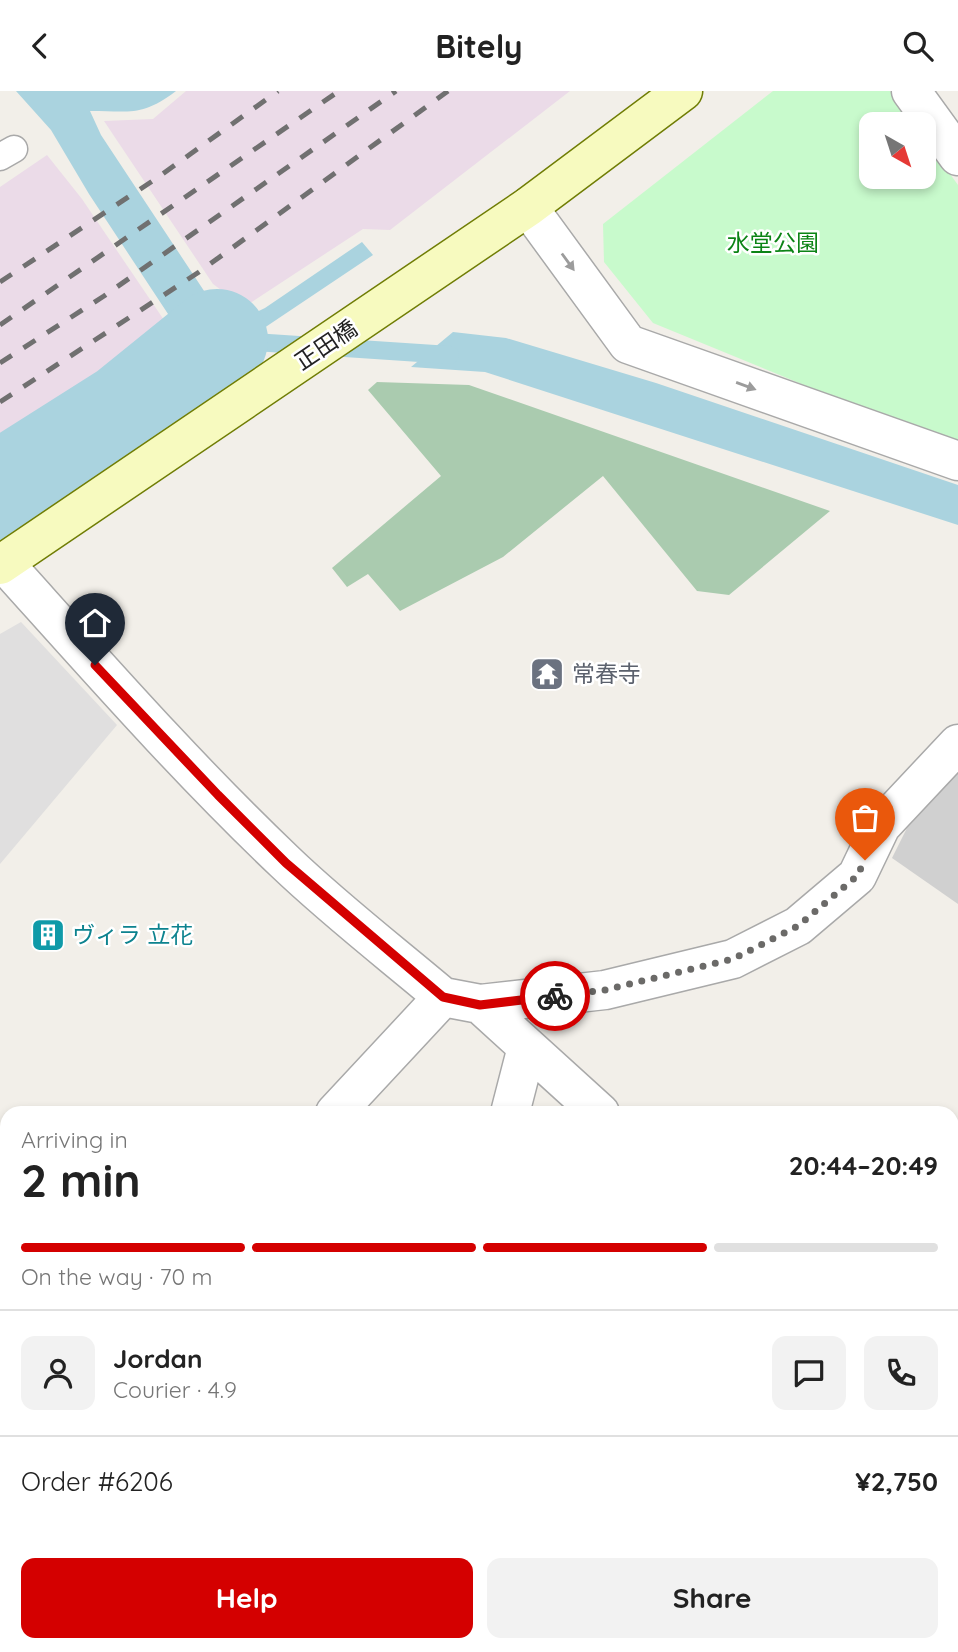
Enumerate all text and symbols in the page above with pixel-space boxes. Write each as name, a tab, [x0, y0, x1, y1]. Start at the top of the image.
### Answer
text: Bitely	[435, 26, 523, 66]
icon: back	[21, 27, 59, 65]
icon: search	[899, 27, 937, 65]
north arrow	[859, 112, 936, 189]
map controls	[859, 112, 936, 189]
park label: 水堂公園	[727, 228, 819, 257]
one-way arrow	[561, 253, 575, 271]
street label: 正田橋	[289, 313, 362, 376]
one-way arrow	[736, 381, 757, 392]
pin	[65, 593, 125, 665]
icon: home	[76, 604, 114, 642]
temple icon: 常春寺	[528, 655, 566, 693]
place label: 常春寺	[572, 659, 641, 688]
pin	[835, 788, 895, 860]
icon: bag	[846, 799, 884, 837]
building icon: ヴィラ 立花	[29, 916, 67, 954]
place label: ヴィラ 立花	[72, 920, 193, 949]
courier	[520, 961, 590, 1031]
icon: bike	[536, 977, 574, 1015]
text: Arriving in	[21, 1125, 128, 1154]
text: 20:44–20:49	[789, 1149, 938, 1182]
text: 2 min	[21, 1151, 141, 1209]
text: On the way · 70 m	[21, 1262, 213, 1291]
button: person	[21, 1336, 95, 1410]
button: chat	[772, 1336, 846, 1410]
button: phone	[864, 1336, 938, 1410]
text: Jordan	[113, 1342, 202, 1375]
text: Courier · 4.9	[113, 1375, 237, 1404]
text: Order #6206	[21, 1465, 173, 1498]
text: ¥2,750	[855, 1465, 938, 1498]
button: Help	[21, 1558, 473, 1638]
button: Share	[487, 1558, 938, 1638]

